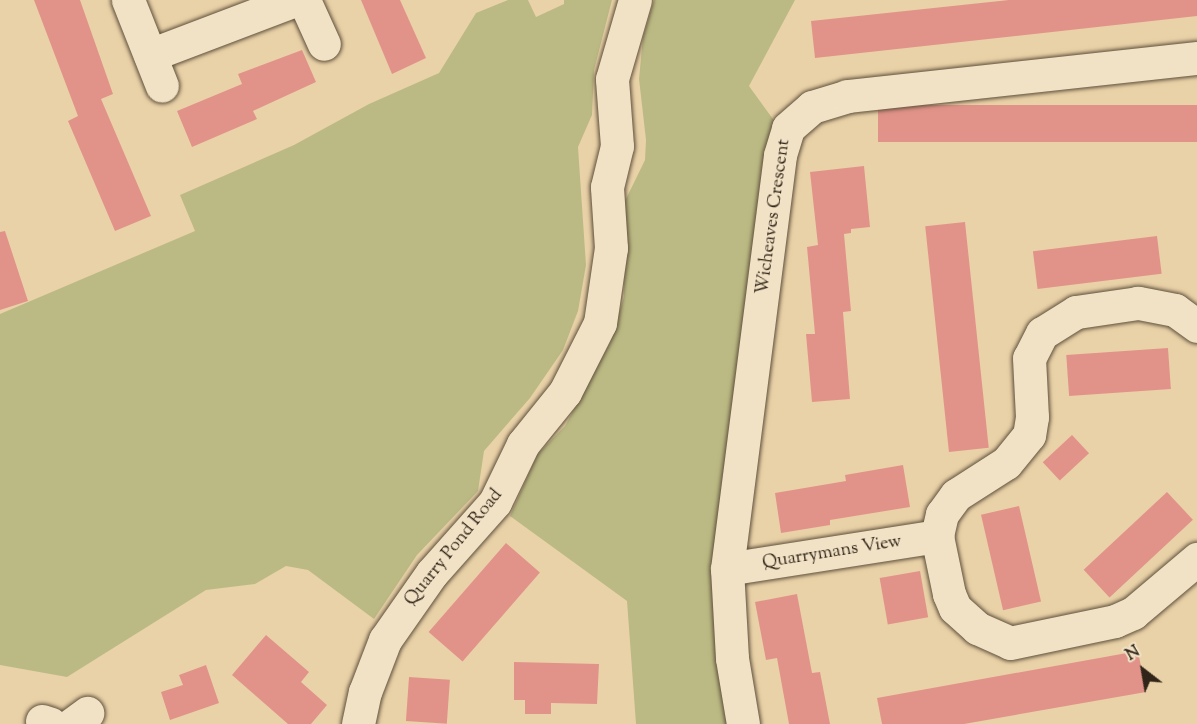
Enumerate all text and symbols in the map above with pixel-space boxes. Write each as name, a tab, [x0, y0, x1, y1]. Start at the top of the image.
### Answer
street label: Wicheaves Crescent	[752, 138, 796, 296]
street label: Quarry Pond Road	[400, 485, 508, 611]
street label: Quarrymans View	[761, 531, 903, 575]
north arrow	[1113, 640, 1173, 700]
text: N	[1122, 641, 1145, 667]

